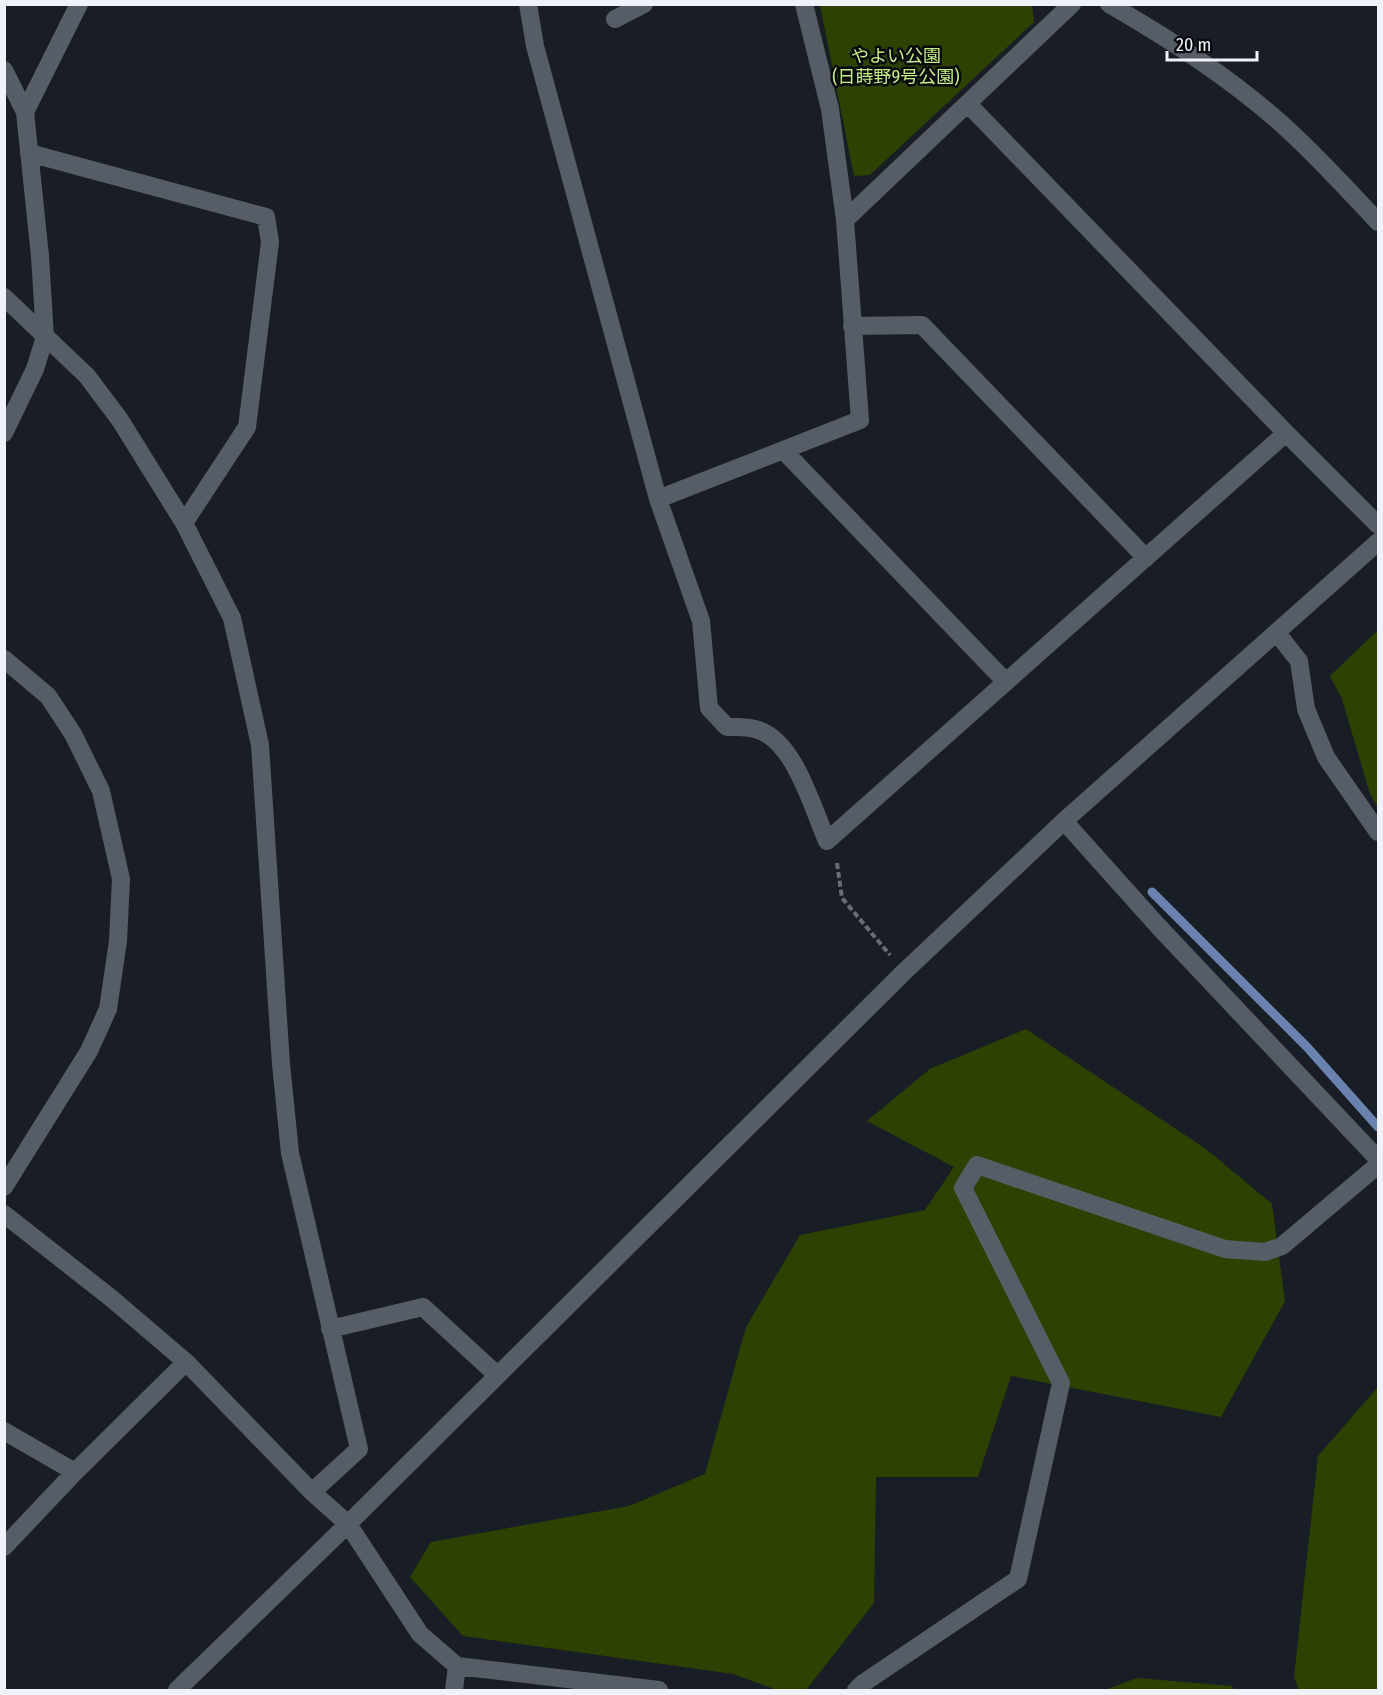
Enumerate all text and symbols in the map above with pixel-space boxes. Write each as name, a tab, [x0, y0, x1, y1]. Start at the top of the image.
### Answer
scale bar	[1167, 24, 1257, 62]
text: 20 m	[1176, 34, 1211, 56]
park label: やよい公園 (日蒔野9号公園)	[832, 45, 960, 88]

